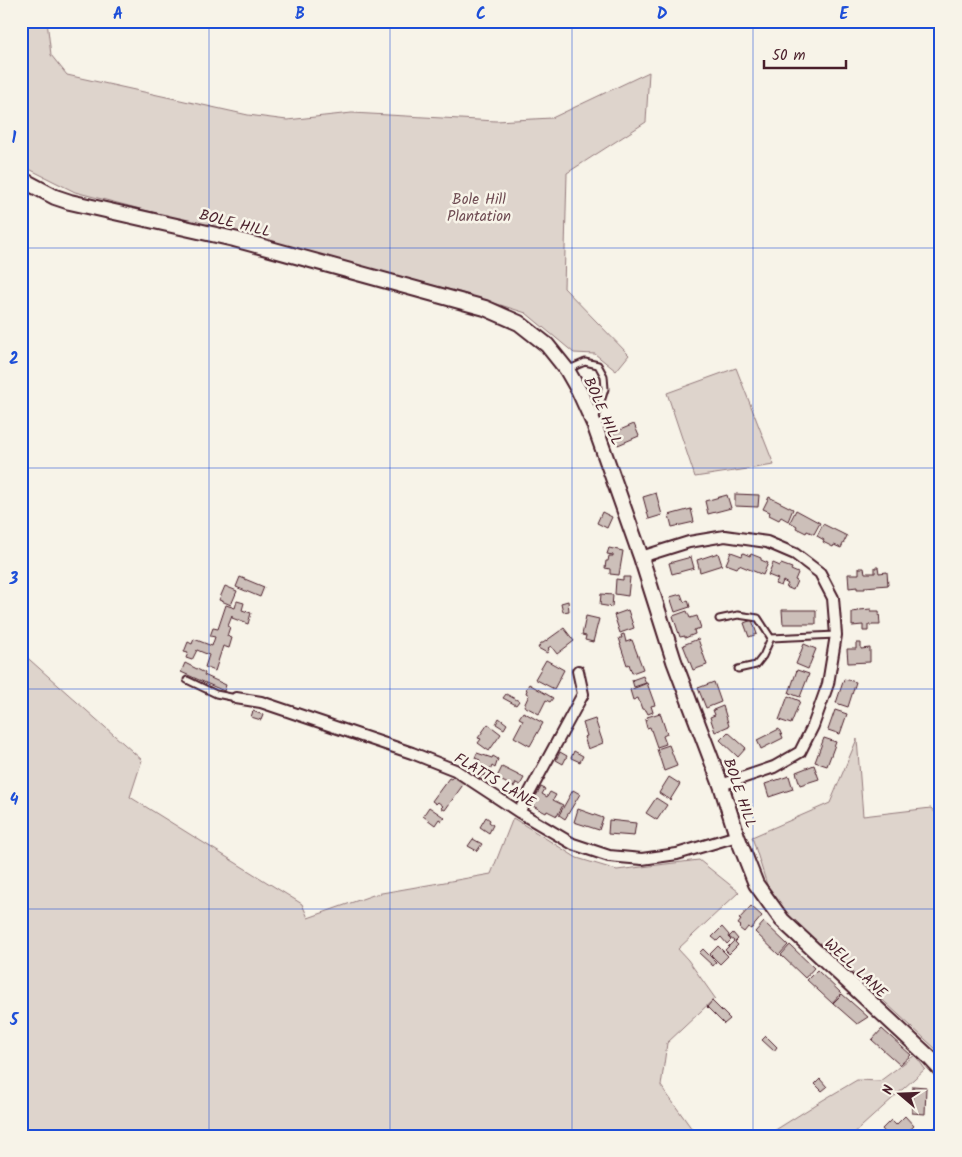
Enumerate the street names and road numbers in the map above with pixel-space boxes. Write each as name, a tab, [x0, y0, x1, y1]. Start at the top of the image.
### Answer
street label: BOLE HILL	[197, 204, 273, 244]
street label: BOLE HILL	[576, 373, 628, 450]
street label: FLATTS LANE	[449, 747, 541, 815]
street label: BOLE HILL	[716, 755, 762, 832]
street label: WELL LANE	[818, 933, 893, 1005]

